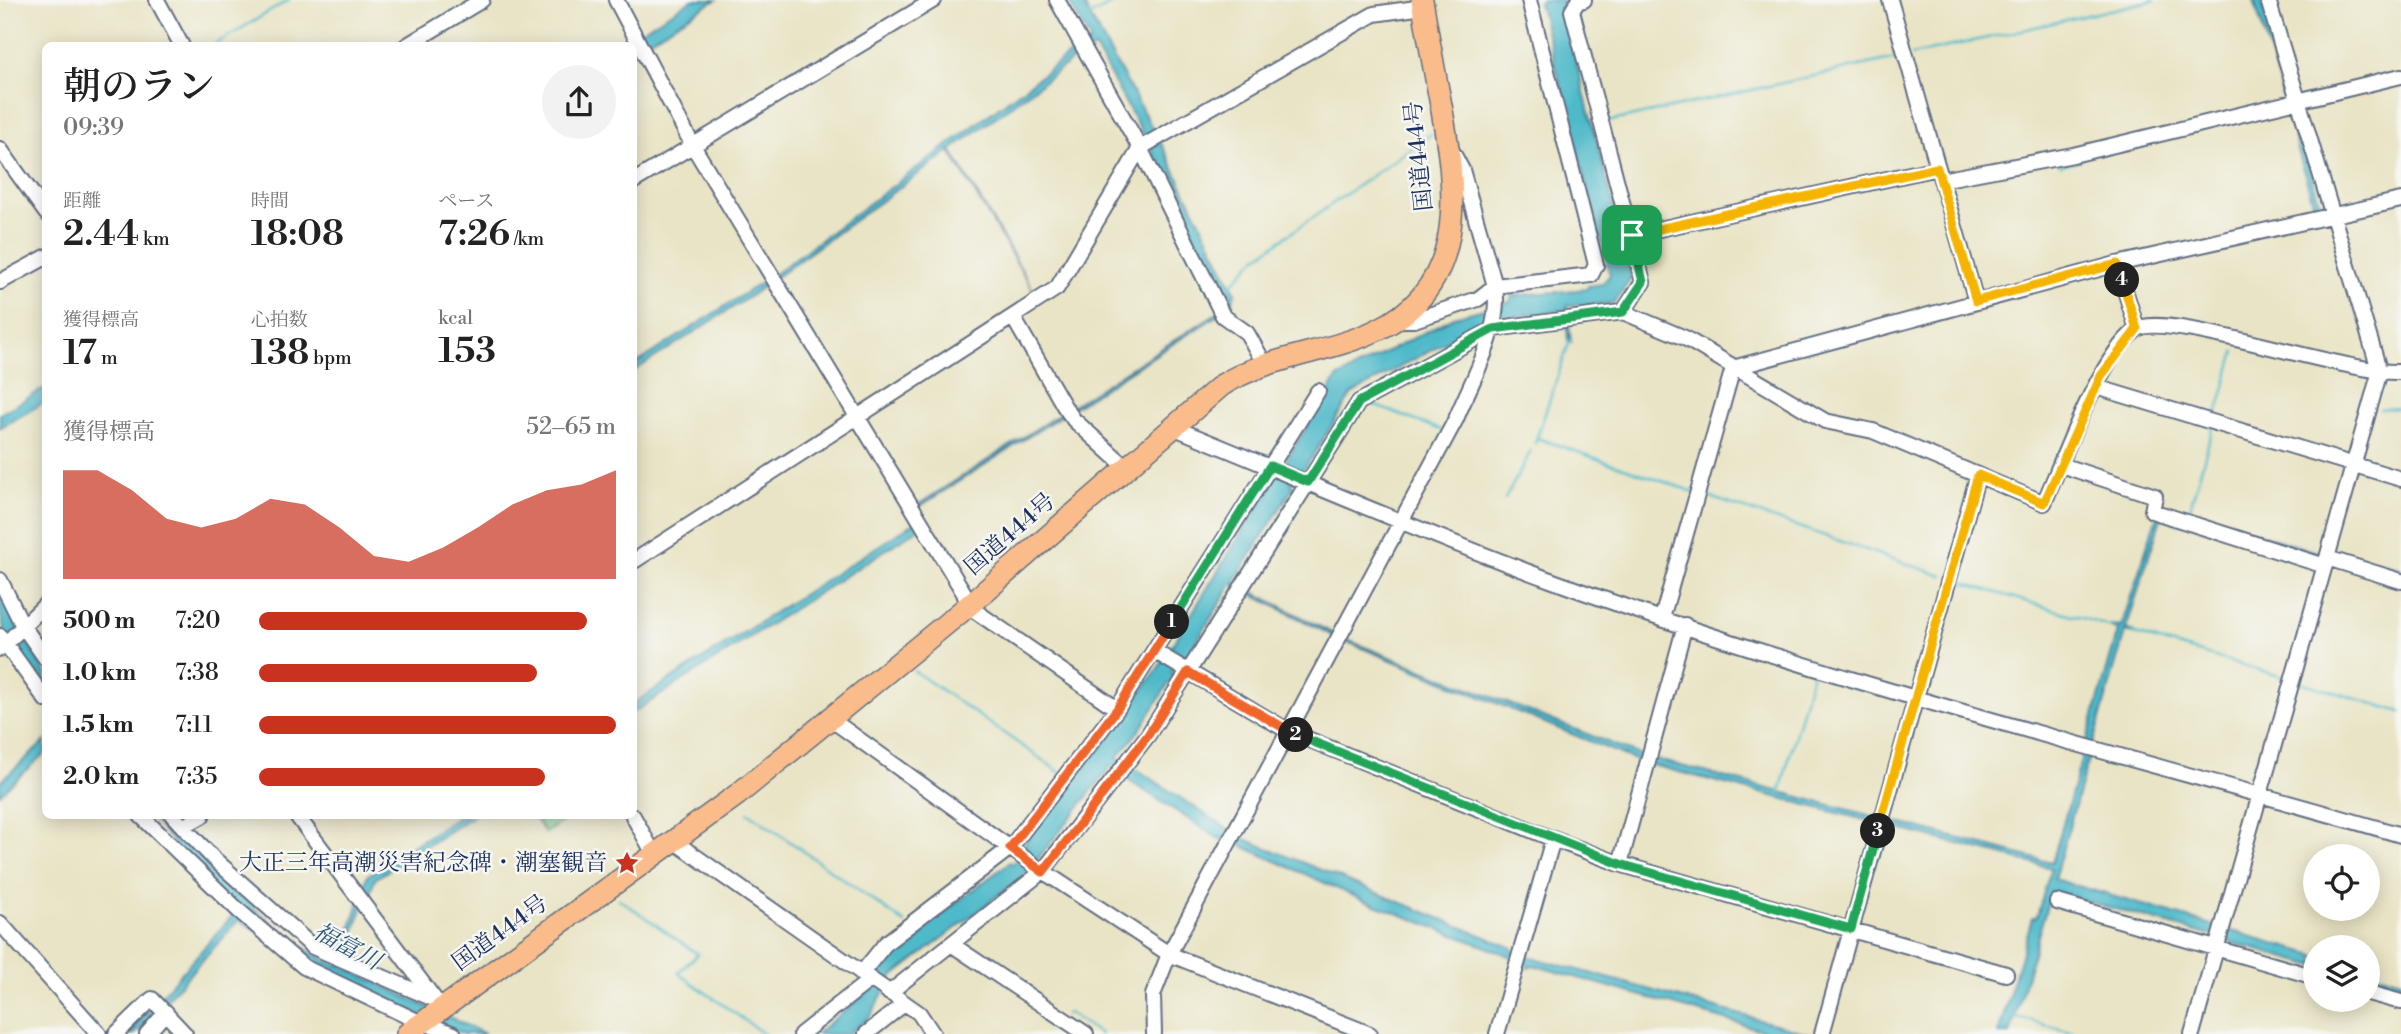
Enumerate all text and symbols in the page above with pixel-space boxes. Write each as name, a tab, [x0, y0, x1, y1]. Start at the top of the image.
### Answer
text: 朝のラン	[63, 64, 215, 111]
button: share	[542, 65, 616, 139]
street label: 国道444号	[1399, 99, 1439, 213]
text: 09:39	[63, 114, 124, 142]
text: 距離	[63, 189, 101, 213]
text: 時間	[251, 189, 289, 213]
text: ペース	[438, 189, 494, 213]
pin	[1602, 205, 1662, 265]
text: 2.44	[63, 213, 139, 256]
text: 18:08	[251, 213, 344, 256]
text: 7:26	[438, 213, 510, 256]
icon: arrive	[1613, 216, 1651, 254]
text: km	[139, 227, 170, 251]
text: /km	[510, 227, 544, 251]
pin: 4	[2104, 262, 2140, 298]
text: 4	[2115, 267, 2128, 291]
text: kcal	[438, 306, 473, 330]
text: 獲得標高	[63, 308, 139, 332]
text: 心拍数	[251, 308, 308, 332]
text: 153	[438, 330, 496, 373]
text: 17	[63, 332, 97, 375]
text: 138	[251, 332, 309, 375]
text: m	[97, 346, 118, 370]
text: bpm	[309, 346, 352, 370]
text: 52–65 m	[526, 413, 616, 441]
text: 獲得標高	[63, 418, 155, 446]
street label: 国道444号	[959, 487, 1061, 581]
pin: 1	[1154, 604, 1190, 640]
text: 500 m	[63, 607, 135, 635]
text: 7:20	[175, 607, 220, 635]
text: 1	[1167, 609, 1176, 633]
text: 1.0 km	[63, 659, 136, 687]
text: 7:38	[175, 659, 219, 687]
text: 1.5 km	[63, 711, 134, 739]
text: 7:11	[175, 711, 213, 739]
pin: 2	[1278, 718, 1314, 752]
text: 2	[1290, 722, 1301, 746]
text: 2.0 km	[63, 763, 139, 791]
text: 7:35	[175, 763, 217, 791]
pin: 3	[1860, 814, 1896, 848]
text: 3	[1872, 818, 1883, 842]
map controls	[2303, 844, 2380, 1012]
button: locate	[2303, 844, 2380, 921]
place label: 大正三年高潮災害紀念碑・潮塞観音	[239, 849, 607, 877]
place icon: 大正三年高潮災害紀念碑・潮塞観音	[613, 849, 641, 877]
street label: 国道444号	[447, 889, 553, 977]
water label: 福富川	[308, 917, 388, 979]
button: layers	[2303, 935, 2380, 1012]

